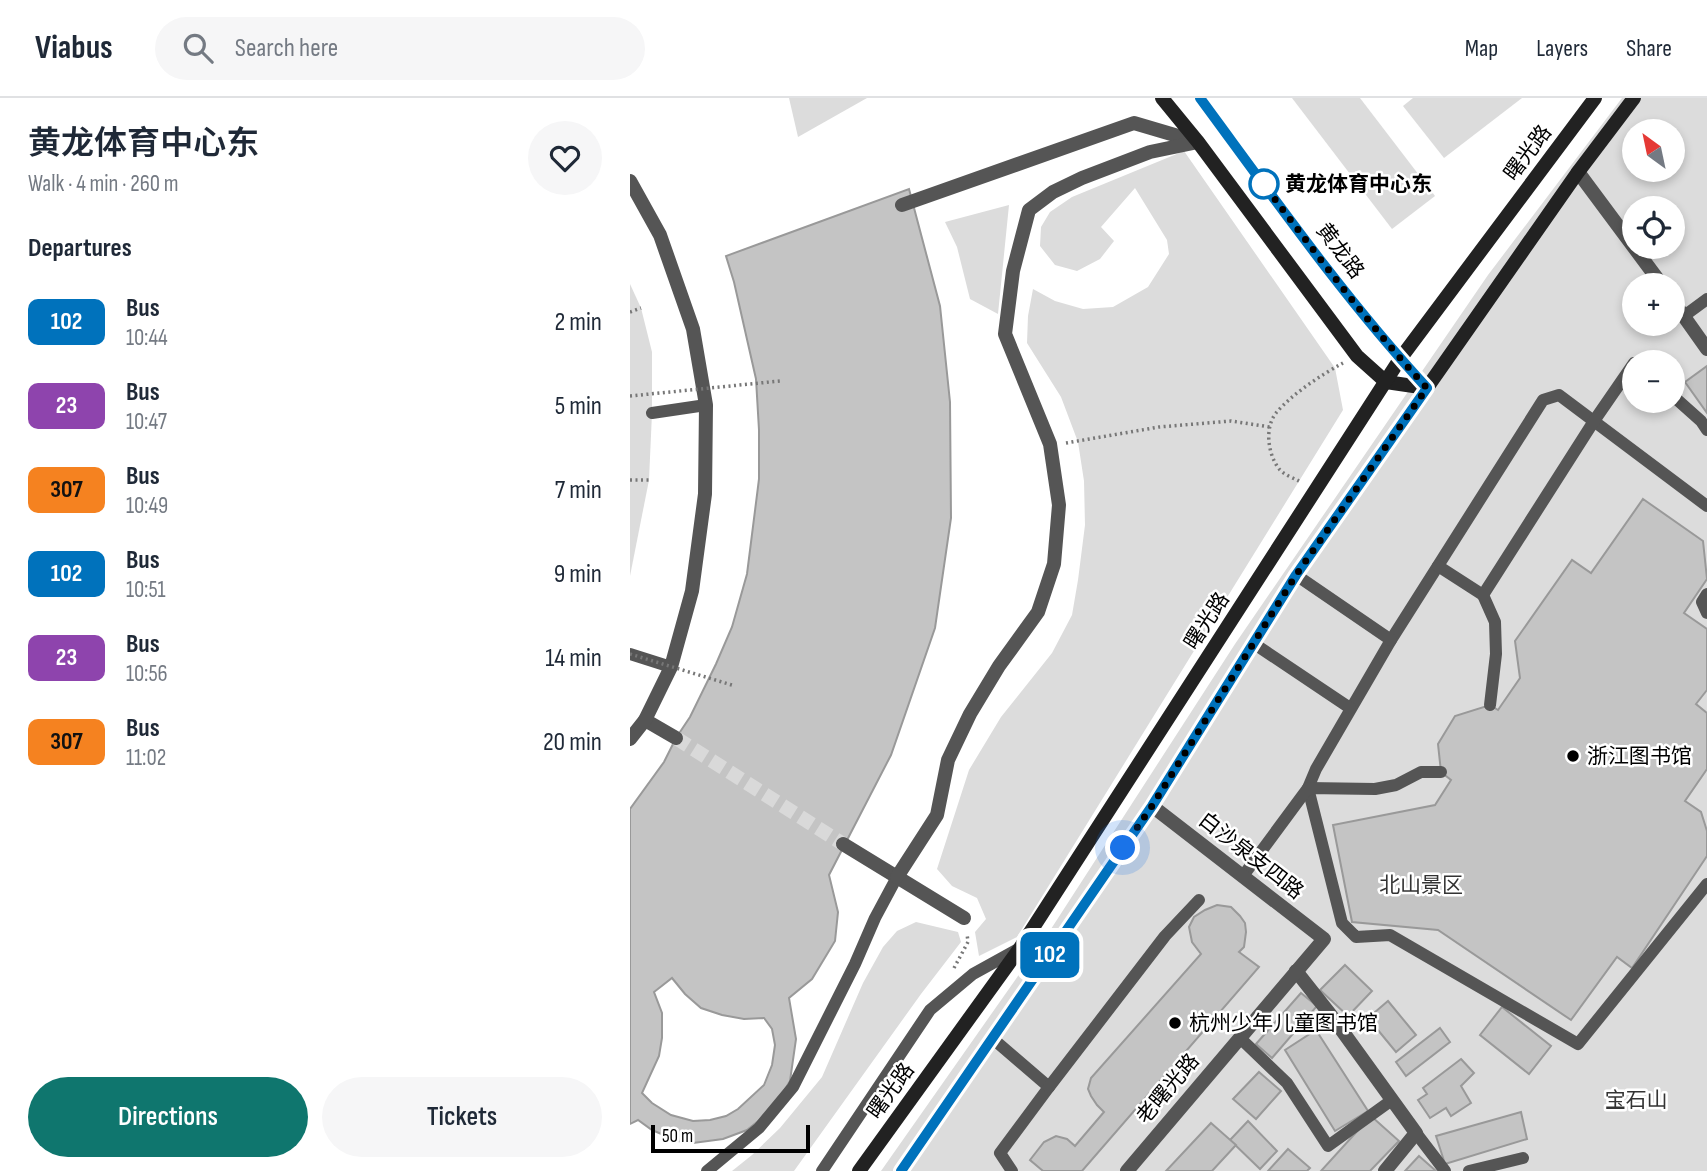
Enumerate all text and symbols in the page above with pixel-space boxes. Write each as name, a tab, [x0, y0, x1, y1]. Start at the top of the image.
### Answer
search box	[155, 17, 645, 80]
text: Viabus	[35, 28, 113, 68]
icon: search	[179, 29, 217, 67]
text: Search here	[235, 33, 338, 64]
text: Map	[1465, 34, 1498, 63]
text: Layers	[1536, 34, 1588, 63]
text: Share	[1626, 34, 1672, 63]
north arrow	[1622, 119, 1685, 182]
map controls	[1622, 119, 1685, 413]
street label: 曙光路	[1499, 120, 1557, 186]
button: heart	[528, 121, 602, 195]
text: 黄龙体育中心东	[28, 124, 259, 164]
marker: 黄龙体育中心东	[1249, 169, 1279, 199]
text: Walk · 4 min · 260 m	[28, 170, 178, 198]
place label: 黄龙体育中心东	[1285, 172, 1432, 197]
button: locate	[1622, 196, 1685, 259]
street label: 黄龙路	[1311, 218, 1369, 284]
text: Departures	[28, 233, 132, 264]
button: +	[1622, 273, 1685, 336]
text: Bus	[126, 293, 160, 324]
text: 102	[51, 307, 82, 336]
text: 2 min	[554, 307, 602, 338]
text: 10:44	[126, 324, 168, 352]
button: −	[1622, 350, 1685, 413]
text: Bus	[126, 377, 160, 408]
text: 23	[56, 391, 77, 420]
text: 5 min	[555, 391, 602, 422]
text: 10:47	[126, 408, 167, 436]
text: Bus	[126, 461, 160, 492]
text: 307	[50, 475, 83, 504]
text: 7 min	[555, 475, 602, 506]
text: 10:49	[126, 492, 168, 520]
text: Bus	[126, 545, 160, 576]
text: 102	[51, 559, 82, 588]
text: 9 min	[554, 559, 602, 590]
text: 10:51	[126, 576, 166, 604]
street label: 曙光路	[1179, 588, 1235, 654]
text: Bus	[126, 629, 160, 660]
text: 23	[56, 643, 77, 672]
text: 14 min	[545, 643, 602, 674]
text: 10:56	[126, 660, 168, 688]
text: Bus	[126, 713, 160, 744]
text: 307	[50, 727, 83, 756]
text: 20 min	[543, 727, 602, 758]
text: 11:02	[126, 744, 166, 772]
place label: 浙江图书馆	[1587, 744, 1692, 769]
marker: 浙江图书馆	[1565, 748, 1581, 764]
street label: 白沙泉支四路	[1194, 807, 1308, 905]
your location	[1105, 830, 1140, 865]
park label: 北山景区	[1379, 873, 1463, 898]
line badge: 102	[1010, 932, 1090, 978]
text: 102	[1034, 940, 1066, 969]
place label: 杭州少年儿童图书馆	[1189, 1011, 1378, 1036]
marker: 杭州少年儿童图书馆	[1167, 1015, 1183, 1031]
street label: 老曙光路	[1131, 1049, 1205, 1129]
street label: 曙光路	[862, 1058, 920, 1124]
button: Directions	[28, 1077, 308, 1157]
button: Tickets	[322, 1077, 602, 1157]
park label: 宝石山	[1605, 1088, 1668, 1113]
scale bar	[651, 1122, 810, 1154]
text: 50 m	[662, 1125, 693, 1148]

